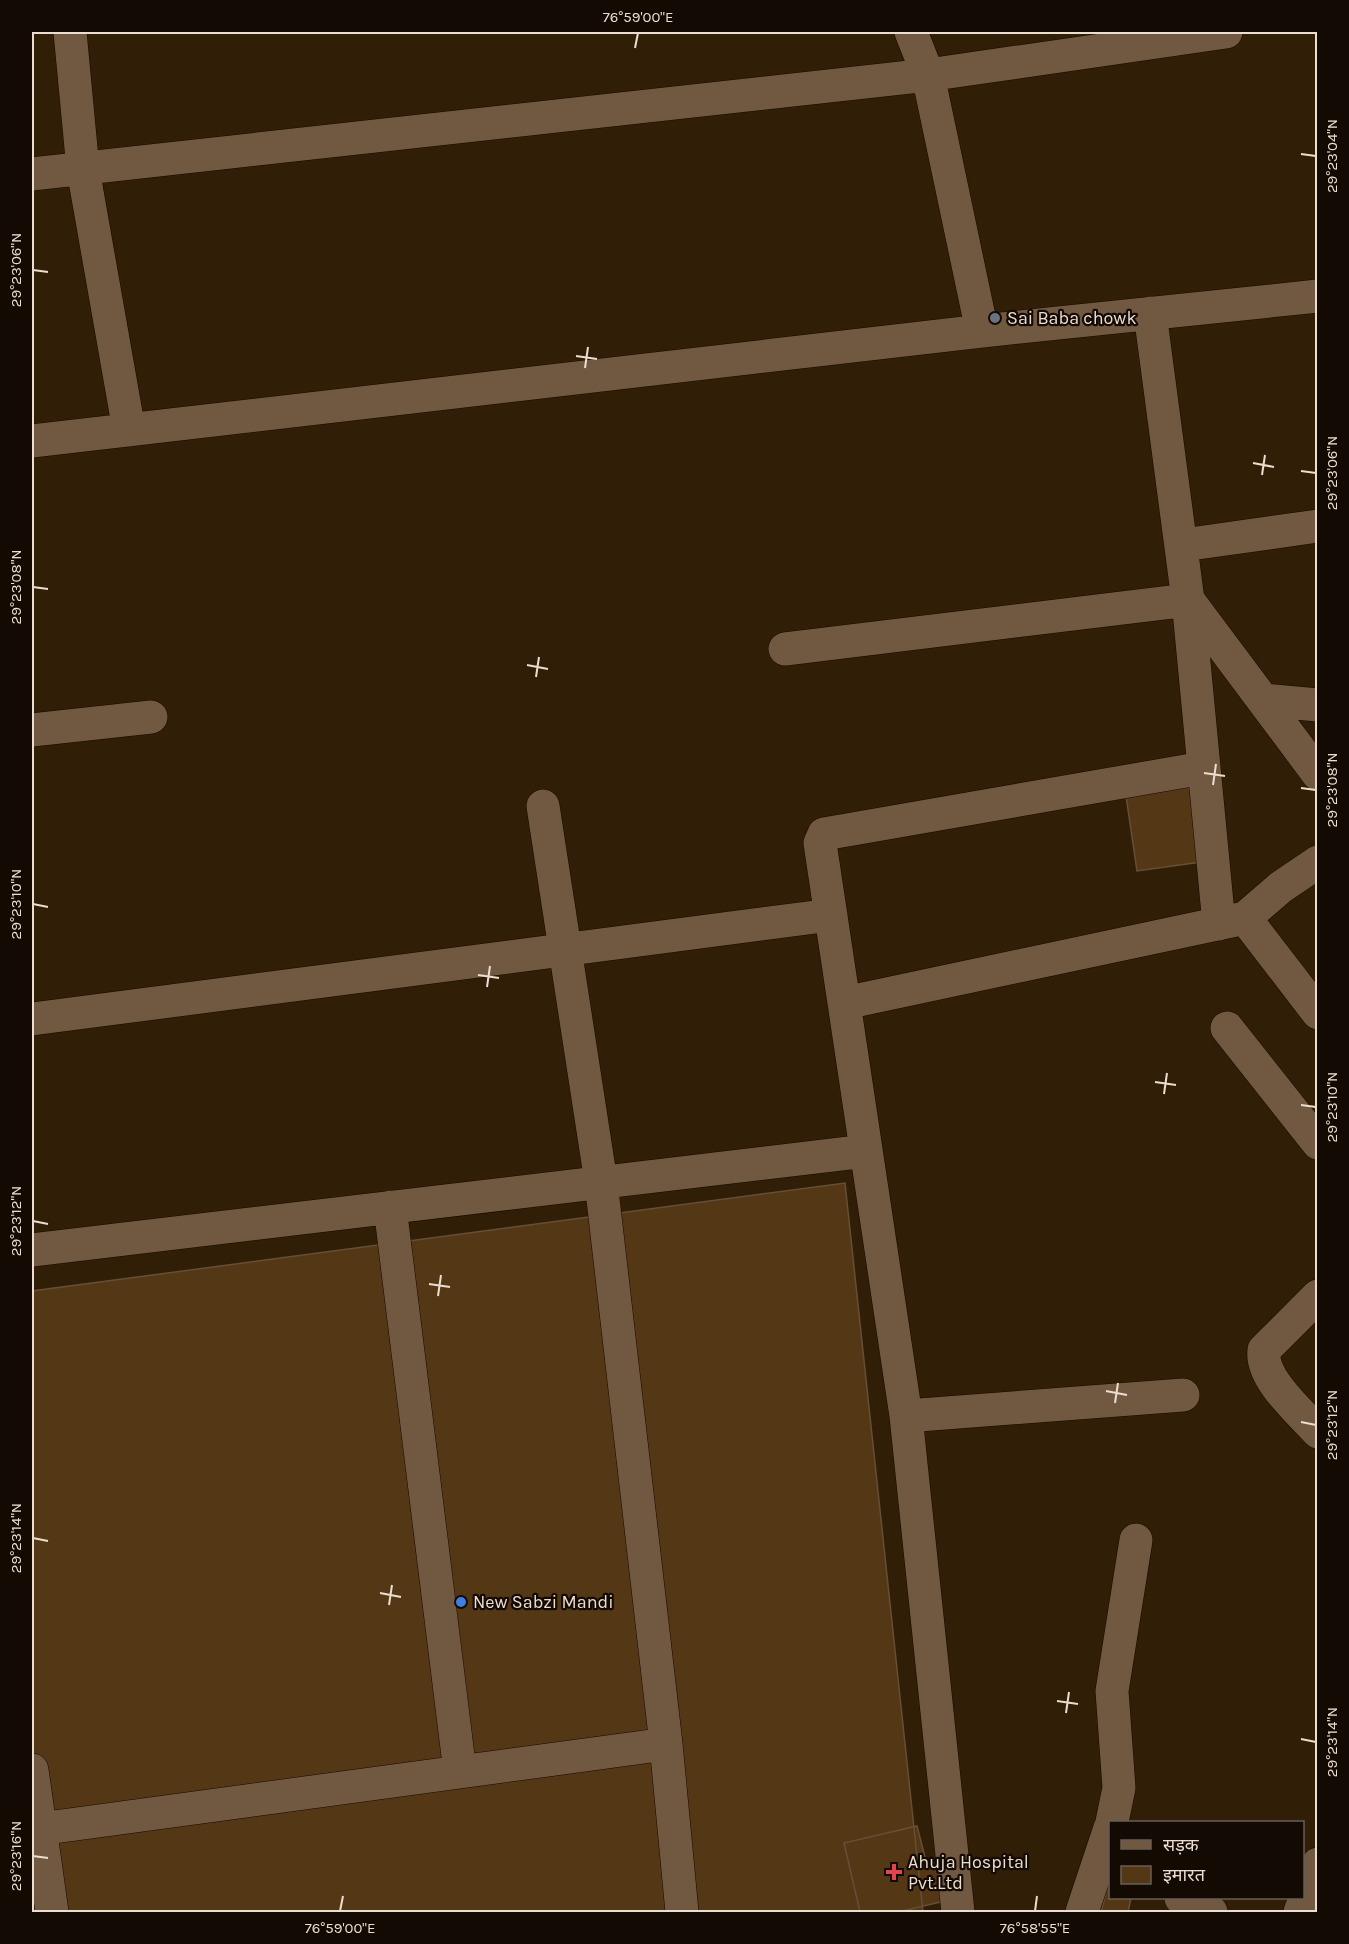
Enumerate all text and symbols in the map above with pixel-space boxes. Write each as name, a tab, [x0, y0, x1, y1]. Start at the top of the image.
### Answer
text: 76°59'00"E	[603, 8, 673, 26]
text: 29°23'04"N	[1323, 119, 1341, 193]
text: 29°23'06"N	[7, 233, 25, 307]
place label: Sai Baba chowk	[1007, 307, 1137, 329]
marker: Sai Baba chowk	[988, 311, 1002, 325]
text: 29°23'06"N	[1323, 436, 1341, 510]
text: 29°23'08"N	[7, 549, 25, 625]
text: 29°23'08"N	[1323, 752, 1341, 828]
text: 29°23'10"N	[7, 869, 25, 939]
text: 29°23'10"N	[1323, 1072, 1341, 1142]
text: 29°23'12"N	[7, 1186, 25, 1256]
text: 29°23'12"N	[1323, 1390, 1341, 1460]
text: 29°23'14"N	[7, 1503, 25, 1573]
place label: New Sabzi Mandi	[473, 1591, 614, 1613]
marker: New Sabzi Mandi	[454, 1595, 468, 1609]
text: 29°23'14"N	[1323, 1707, 1341, 1777]
text: 29°23'16"N	[7, 1821, 25, 1891]
legend	[1109, 1821, 1304, 1899]
text: सड़क	[1163, 1834, 1200, 1856]
place label: Ahuja Hospital Pvt.Ltd	[908, 1851, 1029, 1894]
marker: Ahuja Hospital Pvt.Ltd	[885, 1863, 903, 1881]
text: इमारत	[1163, 1864, 1206, 1886]
text: 76°59'00"E	[305, 1919, 375, 1937]
text: 76°58'55"E	[1000, 1919, 1070, 1937]

